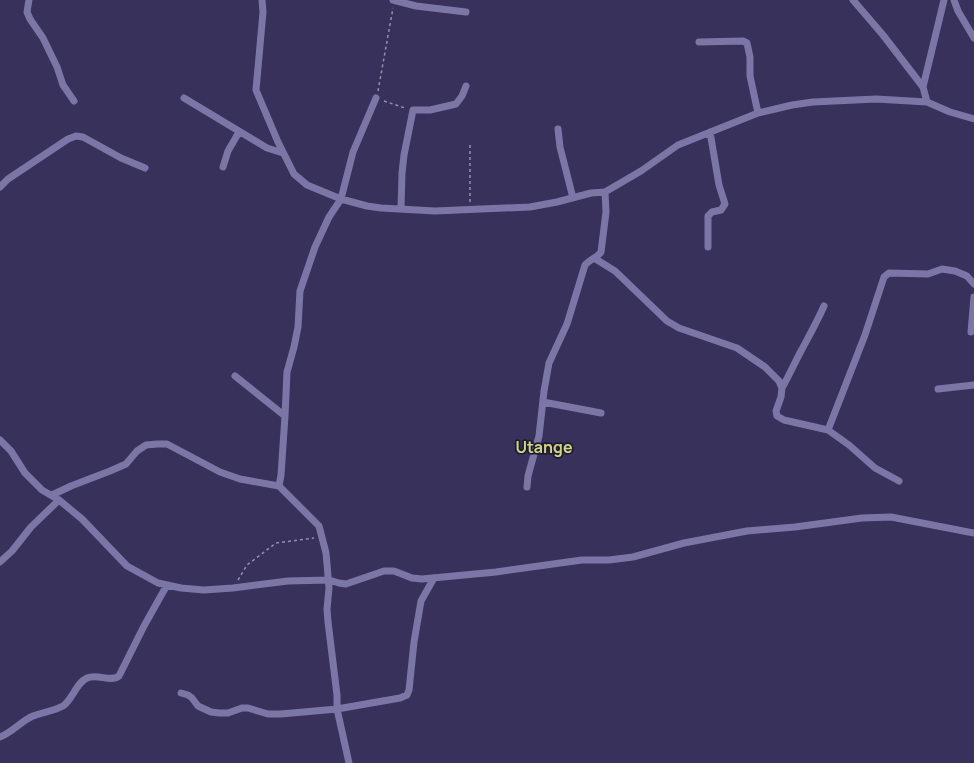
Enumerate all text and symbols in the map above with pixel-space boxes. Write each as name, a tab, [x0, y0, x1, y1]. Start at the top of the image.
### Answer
district label: Utange	[515, 436, 573, 458]

